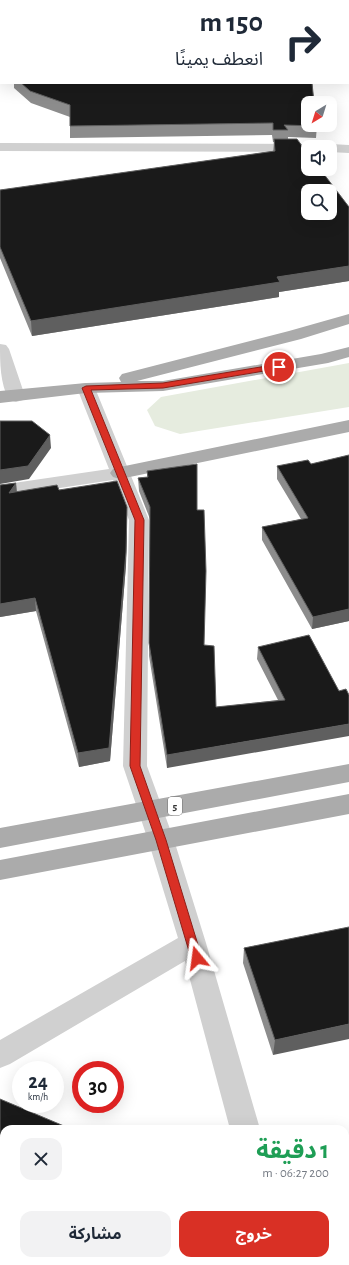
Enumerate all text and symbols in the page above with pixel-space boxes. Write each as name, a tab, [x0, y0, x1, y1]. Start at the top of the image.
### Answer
text: 150 m	[199, 9, 263, 37]
icon: right	[277, 16, 329, 68]
text: انعطف يمينًا	[175, 51, 263, 69]
north arrow	[301, 96, 337, 132]
map controls	[301, 96, 337, 220]
button: sound	[301, 140, 337, 176]
button: search	[301, 184, 337, 220]
pin	[262, 350, 296, 384]
icon: arrive	[268, 356, 290, 378]
road number: 5	[168, 797, 182, 815]
position arrow	[176, 937, 218, 979]
speed limit sign: 30	[72, 1061, 124, 1113]
text: 24	[28, 1072, 48, 1092]
text: km/h	[28, 1092, 48, 1102]
button: close	[20, 1138, 62, 1180]
text: 1 دقيقة	[256, 1139, 329, 1163]
text: 200 m · 06:27	[262, 1167, 329, 1180]
button: مشاركة	[20, 1211, 171, 1257]
button: خروج	[179, 1211, 329, 1257]

